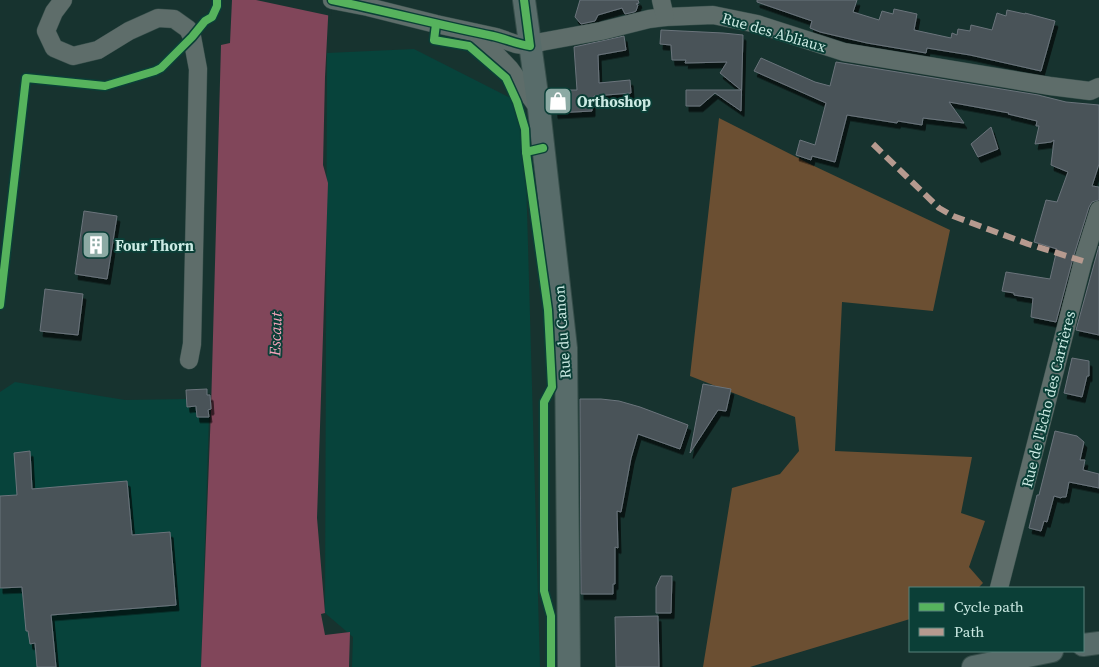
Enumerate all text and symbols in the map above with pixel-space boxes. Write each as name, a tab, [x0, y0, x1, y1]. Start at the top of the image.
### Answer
street label: Rue des Abliaux	[720, 7, 829, 57]
shop icon: Orthoshop	[543, 86, 573, 116]
place label: Orthoshop	[577, 91, 651, 112]
building icon: Four Thorn	[81, 230, 111, 260]
place label: Four Thorn	[115, 235, 194, 256]
street label: Rue du Canon	[548, 285, 576, 379]
street label: Rue de l'Echo des Carrières	[1016, 309, 1080, 489]
water label: Escaut	[263, 311, 287, 358]
legend	[909, 587, 1084, 652]
text: Cycle path	[954, 596, 1024, 617]
text: Path	[954, 621, 984, 642]

